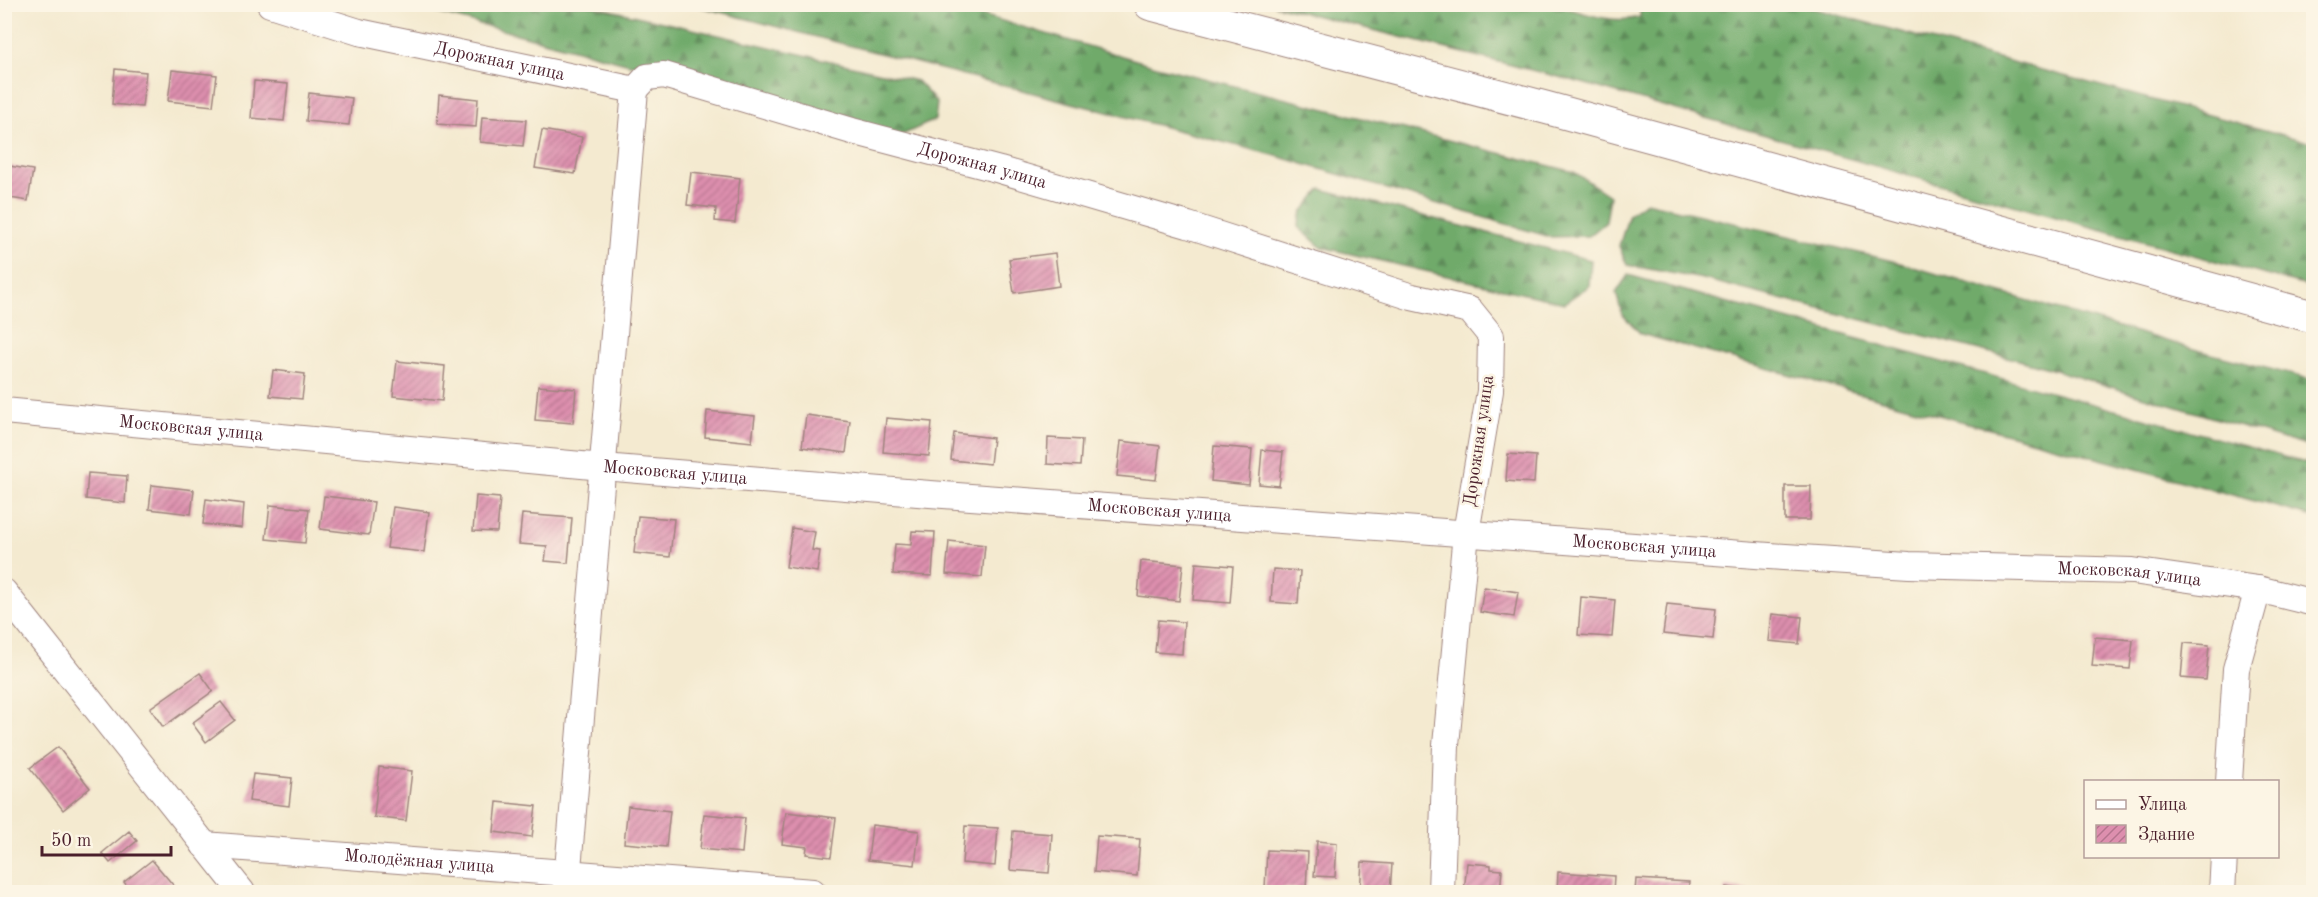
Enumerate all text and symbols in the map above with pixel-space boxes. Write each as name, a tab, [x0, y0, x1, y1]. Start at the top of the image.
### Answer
street label: Дорожная улица	[433, 39, 567, 84]
street label: Дорожная улица	[916, 140, 1049, 192]
street label: Дорожная улица	[1461, 374, 1497, 508]
street label: Московская улица	[118, 413, 264, 444]
street label: Московская улица	[602, 458, 748, 488]
street label: Московская улица	[1087, 497, 1233, 525]
street label: Московская улица	[1571, 532, 1717, 561]
street label: Московская улица	[2057, 560, 2203, 590]
legend	[2084, 780, 2279, 858]
text: Улица	[2138, 796, 2187, 814]
scale bar	[42, 819, 171, 857]
text: Здание	[2138, 826, 2195, 844]
text: 50 m	[51, 832, 91, 850]
street label: Молодёжная улица	[343, 847, 495, 876]

